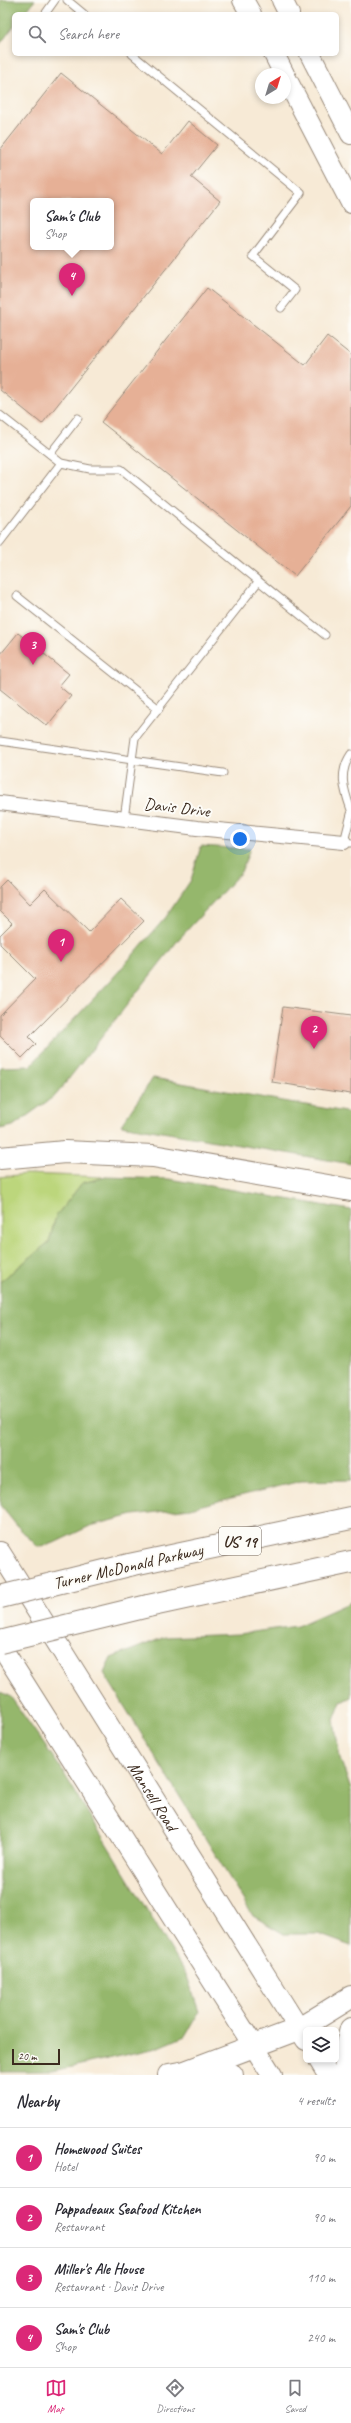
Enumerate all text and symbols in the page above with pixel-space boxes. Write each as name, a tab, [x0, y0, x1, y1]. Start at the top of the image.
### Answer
search box	[12, 12, 339, 56]
icon: search	[26, 23, 48, 45]
text: Search here	[58, 25, 119, 44]
north arrow	[255, 68, 291, 104]
popup	[30, 198, 114, 250]
text: Sam's Club	[44, 207, 100, 226]
text: Shop	[44, 226, 67, 242]
pin: 4	[59, 263, 85, 296]
pin: 3	[20, 632, 46, 665]
street label: Davis Drive	[143, 793, 212, 822]
your location	[230, 829, 250, 849]
pin: 1	[48, 929, 74, 962]
pin: 2	[301, 1016, 327, 1049]
road number: US 19	[219, 1527, 261, 1555]
street label: Turner McDonald Parkway	[51, 1539, 206, 1594]
street label: Mansell Road	[123, 1758, 184, 1838]
map controls	[303, 2027, 339, 2063]
button: layers	[303, 2027, 339, 2063]
scale bar	[12, 2047, 60, 2066]
text: 20 m	[18, 2049, 37, 2063]
text: Nearby	[16, 2091, 59, 2112]
text: 4 results	[297, 2093, 335, 2109]
text: Homewood Suites	[54, 2140, 141, 2159]
text: 1	[26, 2150, 32, 2166]
text: 90 m	[313, 2150, 335, 2166]
text: Hotel	[54, 2159, 77, 2175]
text: Pappadeaux Seafood Kitchen	[54, 2200, 201, 2219]
text: 2	[26, 2210, 32, 2226]
text: 90 m	[313, 2210, 335, 2226]
text: Restaurant	[54, 2219, 104, 2235]
text: Miller's Ale House	[54, 2260, 143, 2279]
text: 3	[26, 2270, 32, 2286]
text: 110 m	[307, 2270, 335, 2286]
text: Restaurant · Davis Drive	[54, 2279, 163, 2295]
text: Sam's Club	[54, 2320, 109, 2339]
text: 4	[26, 2330, 32, 2346]
text: 240 m	[307, 2330, 335, 2346]
text: Shop	[54, 2339, 76, 2355]
tab: Map	[45, 2377, 67, 2415]
tab: Directions	[156, 2377, 195, 2415]
tab: Saved	[284, 2377, 306, 2415]

